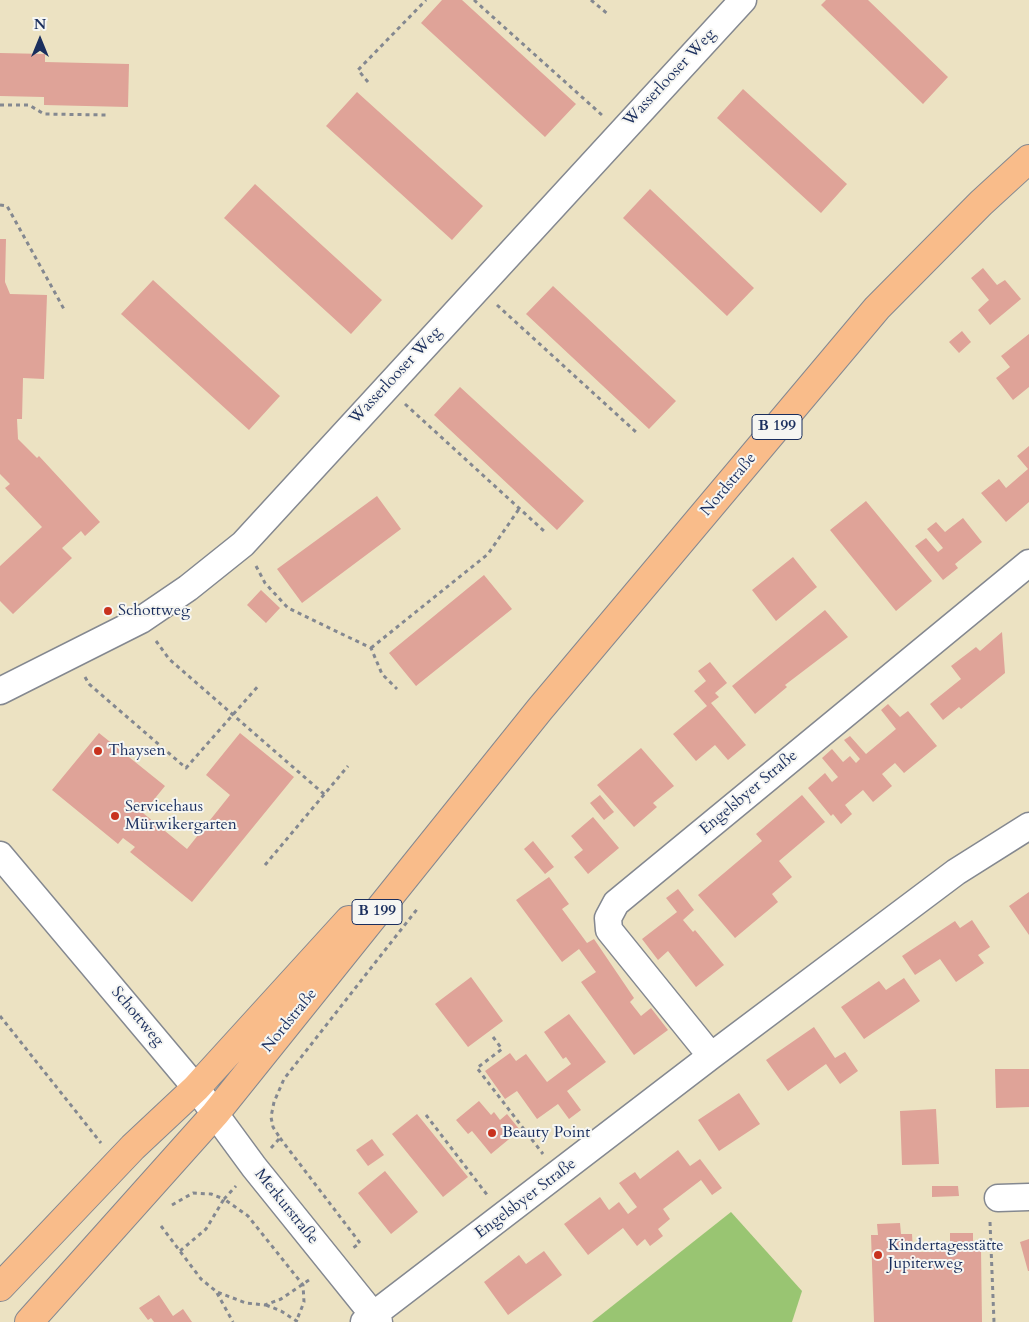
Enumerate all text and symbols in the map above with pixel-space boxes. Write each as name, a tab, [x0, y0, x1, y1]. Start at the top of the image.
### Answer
north arrow	[15, 15, 65, 65]
text: N	[34, 15, 46, 34]
street label: Wasserlooser Weg	[620, 25, 720, 131]
street label: Wasserlooser Weg	[346, 323, 446, 429]
road number: B 199	[752, 414, 802, 440]
street label: Nordstraße	[697, 449, 761, 521]
place label: Schottweg	[118, 601, 190, 621]
marker: Schottweg	[102, 605, 114, 617]
place label: Thaysen	[108, 741, 166, 761]
marker: Thaysen	[92, 745, 104, 757]
street label: Engelsbyer Straße	[696, 747, 802, 839]
place label: Servicehaus Mürwikergarten	[125, 797, 237, 835]
marker: Servicehaus Mürwikergarten	[109, 810, 121, 822]
road number: B 199	[352, 900, 402, 924]
street label: Schottweg	[107, 983, 167, 1051]
street label: Nordstraße	[258, 985, 322, 1057]
place label: Beauty Point	[502, 1123, 590, 1143]
marker: Beauty Point	[486, 1127, 498, 1139]
street label: Engelsbyer Straße	[472, 1155, 580, 1243]
street label: Merkurstraße	[250, 1165, 322, 1249]
place label: Kindertagesstätte Jupiterweg	[888, 1236, 1004, 1274]
marker: Kindertagesstätte Jupiterweg	[872, 1249, 884, 1261]

